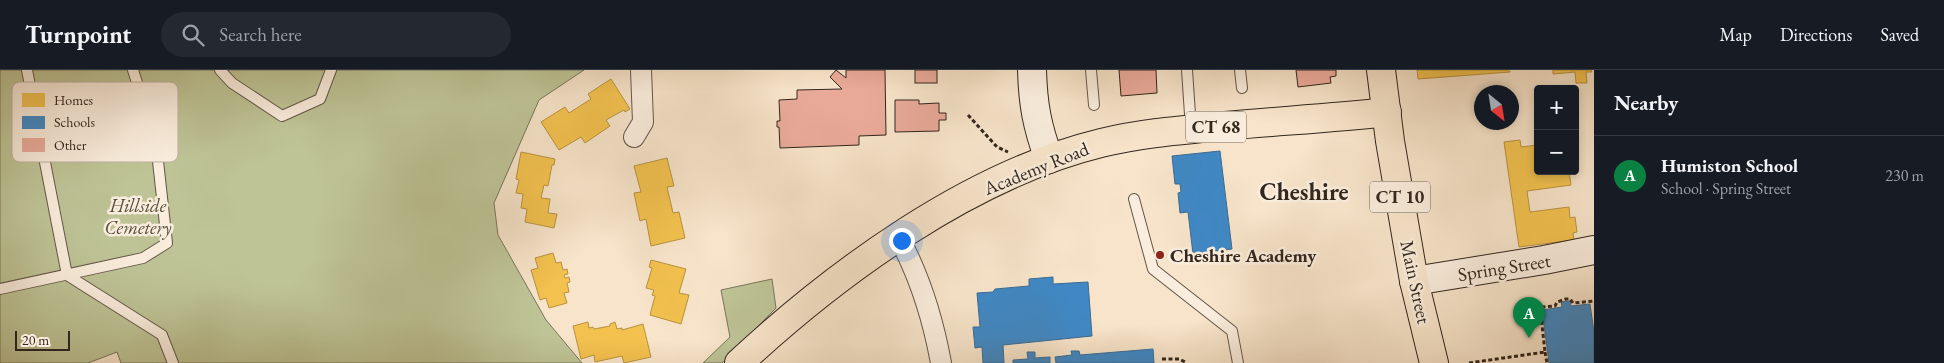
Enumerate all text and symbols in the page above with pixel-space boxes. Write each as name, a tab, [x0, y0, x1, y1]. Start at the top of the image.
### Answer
search box	[161, 12, 511, 57]
text: Turnpoint	[25, 19, 131, 50]
icon: search	[179, 21, 207, 49]
text: Search here	[219, 22, 302, 47]
text: Map	[1720, 23, 1752, 46]
text: Directions	[1780, 23, 1852, 46]
text: Saved	[1880, 23, 1919, 46]
legend	[12, 82, 178, 162]
north arrow	[1474, 85, 1519, 130]
map controls	[1534, 85, 1579, 175]
button: +	[1534, 85, 1579, 130]
text: Nearby	[1614, 89, 1678, 116]
text: Homes	[54, 91, 94, 109]
road number: CT 68	[1186, 112, 1246, 142]
text: Schools	[54, 113, 95, 131]
button: −	[1534, 130, 1579, 175]
text: Other	[54, 136, 87, 154]
street label: Academy Road	[979, 136, 1093, 201]
text: Humiston School	[1661, 153, 1798, 178]
text: A	[1624, 165, 1636, 186]
text: 230 m	[1885, 165, 1924, 186]
district label: Cheshire	[1259, 176, 1349, 207]
text: School · Spring Street	[1661, 178, 1791, 199]
road number: CT 10	[1370, 181, 1430, 212]
park label: Hillside Cemetery	[105, 193, 172, 240]
your location	[889, 228, 915, 254]
street label: Main Street	[1394, 238, 1437, 326]
place label: Cheshire Academy	[1170, 243, 1317, 268]
street label: Spring Street	[1456, 248, 1552, 287]
marker: Cheshire Academy	[1154, 249, 1166, 261]
pin: A	[1513, 297, 1545, 338]
scale bar	[15, 328, 70, 351]
text: 20 m	[22, 331, 49, 349]

